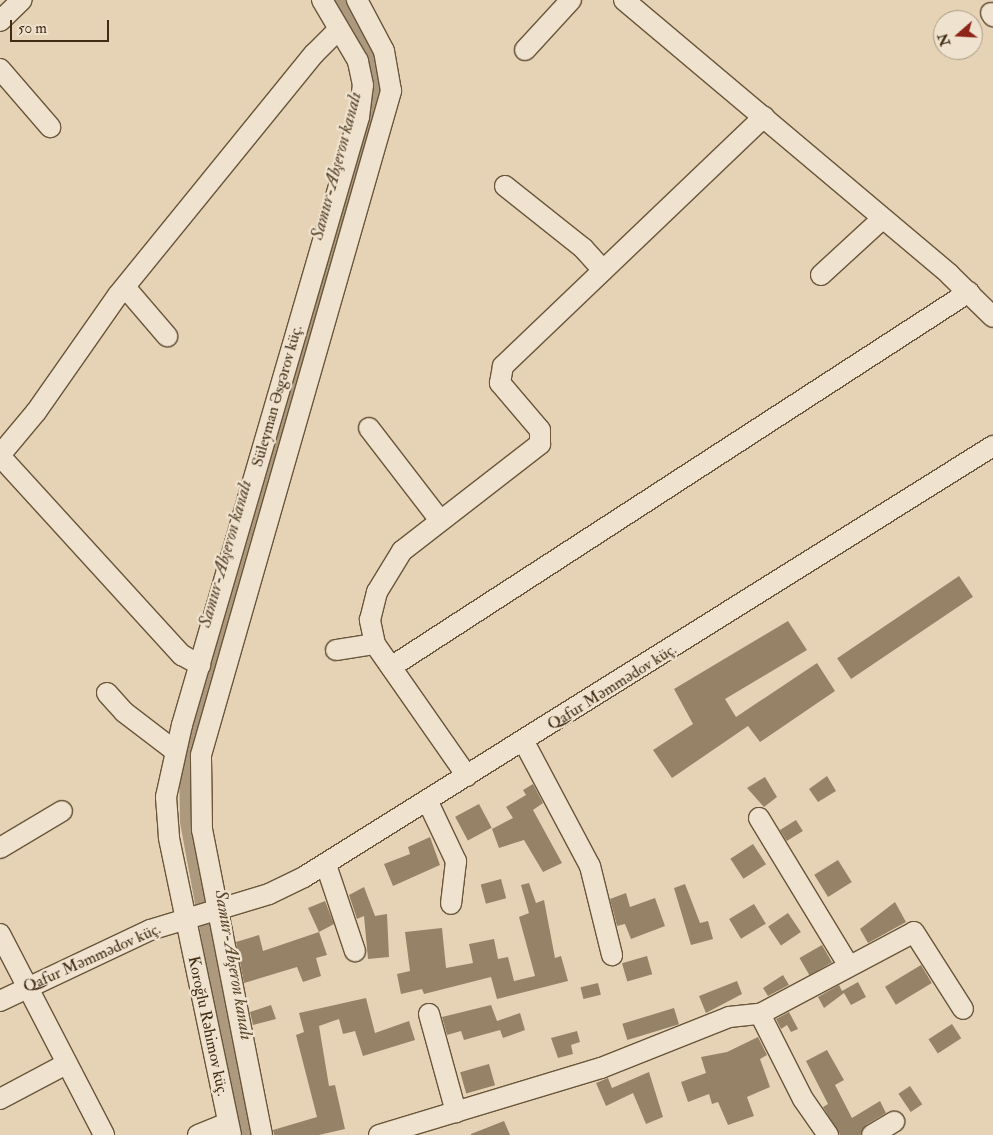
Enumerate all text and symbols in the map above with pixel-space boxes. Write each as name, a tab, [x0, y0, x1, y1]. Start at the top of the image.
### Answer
scale bar	[12, 10, 111, 42]
north arrow	[933, 10, 983, 60]
text: 50 m	[18, 19, 47, 38]
text: N	[934, 31, 954, 48]
water label: Samur-Abşeron kanalı	[307, 90, 367, 242]
street label: Süleyman Əsgərov küç.	[248, 323, 306, 469]
water label: Samur-Abşeron kanalı	[195, 478, 257, 630]
street label: Qafur Məmmədov küç.	[544, 640, 680, 734]
water label: Samur-Abşeron kanalı	[209, 888, 257, 1042]
street label: Qafur Məmmədov küç.	[20, 919, 164, 997]
street label: Koroğlu Rəhimov küç.	[184, 954, 232, 1098]

